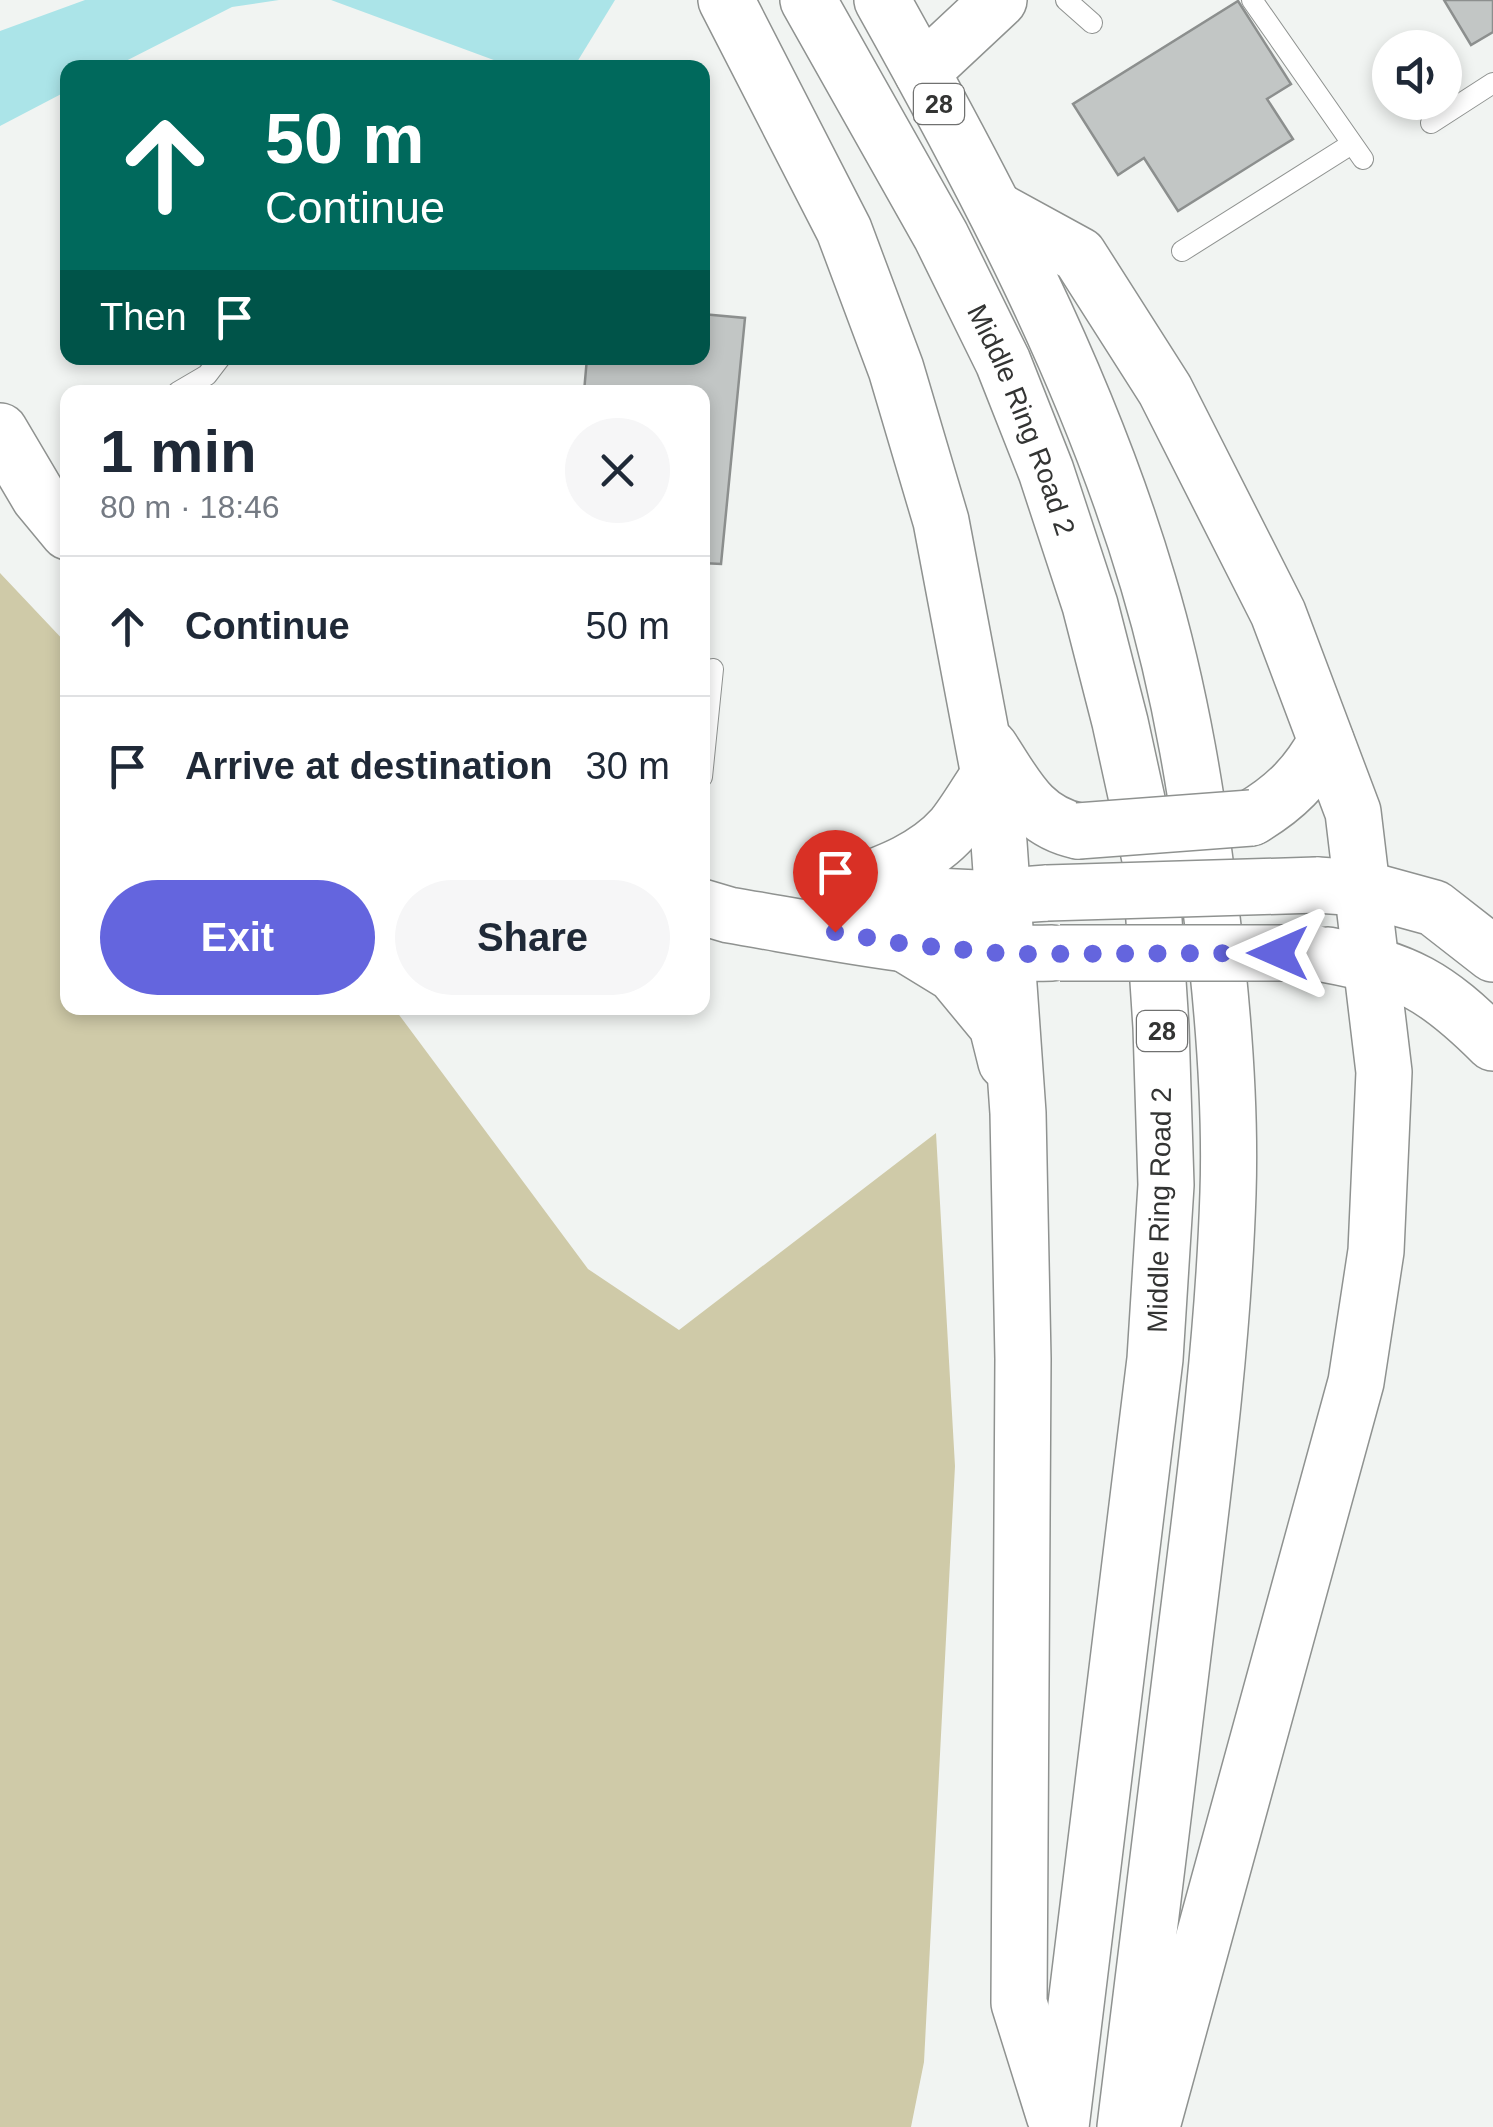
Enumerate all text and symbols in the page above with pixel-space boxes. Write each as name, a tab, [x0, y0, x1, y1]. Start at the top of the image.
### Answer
map controls	[1372, 30, 1462, 120]
button: sound	[1372, 30, 1462, 120]
road number: 28	[914, 84, 964, 124]
icon: ahead	[100, 100, 230, 230]
text: 50 m	[265, 100, 425, 178]
text: Continue	[265, 182, 445, 233]
icon: arrive	[207, 290, 262, 345]
text: Then	[100, 296, 187, 338]
street label: Middle Ring Road 2	[961, 299, 1081, 539]
text: 1 min	[100, 418, 257, 485]
button: close	[565, 418, 670, 523]
text: 80 m · 18:46	[100, 489, 280, 525]
icon: ahead	[100, 599, 155, 654]
text: Continue	[185, 605, 350, 647]
text: 50 m	[586, 605, 670, 647]
icon: arrive	[100, 739, 155, 794]
text: Arrive at destination	[185, 745, 552, 787]
text: 30 m	[586, 745, 670, 787]
pin	[793, 830, 878, 933]
icon: arrive	[808, 845, 863, 900]
button: Exit	[100, 880, 375, 995]
button: Share	[395, 880, 670, 995]
position arrow	[1226, 901, 1330, 1005]
road number: 28	[1137, 1011, 1187, 1051]
street label: Middle Ring Road 2	[1142, 1087, 1177, 1333]

